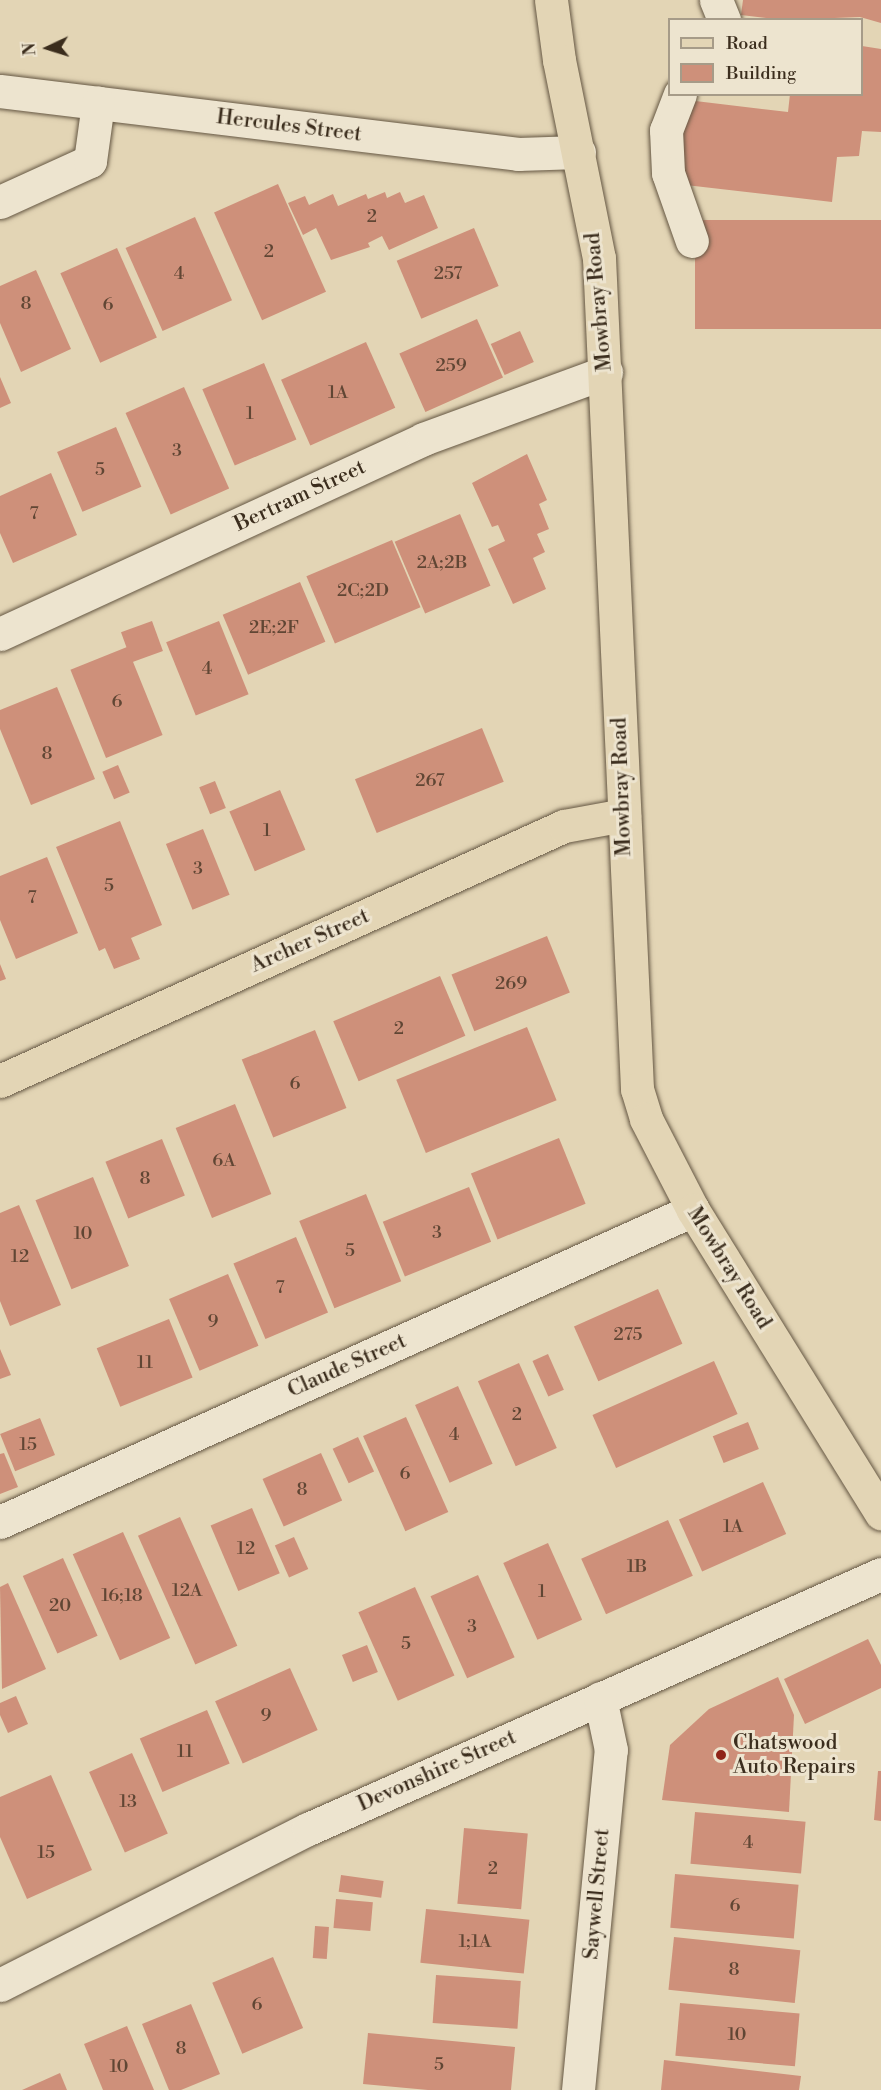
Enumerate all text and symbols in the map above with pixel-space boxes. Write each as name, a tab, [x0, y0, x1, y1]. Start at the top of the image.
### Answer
north arrow	[18, 18, 78, 78]
legend	[668, 18, 863, 96]
text: Road	[726, 32, 768, 55]
text: N	[20, 42, 40, 56]
text: Building	[726, 62, 796, 85]
street label: Hercules Street	[215, 105, 363, 147]
house number: 2	[367, 206, 377, 228]
street label: Mowbray Road	[580, 232, 618, 372]
house number: 2	[264, 241, 274, 263]
house number: 4	[174, 263, 184, 285]
house number: 257	[434, 263, 462, 285]
house number: 8	[20, 293, 32, 315]
house number: 6	[103, 294, 113, 316]
house number: 259	[435, 355, 467, 377]
house number: 1A	[328, 382, 348, 404]
house number: 1	[246, 403, 254, 425]
house number: 3	[172, 440, 182, 462]
street label: Bertram Street	[230, 455, 370, 537]
house number: 5	[95, 459, 105, 481]
house number: 7	[29, 503, 39, 525]
house number: 2A;2B	[417, 552, 467, 574]
house number: 2C;2D	[337, 580, 389, 602]
house number: 2E;2F	[249, 617, 299, 639]
house number: 4	[202, 658, 212, 680]
house number: 6	[112, 691, 122, 713]
street label: Mowbray Road	[607, 717, 637, 857]
house number: 8	[41, 743, 53, 765]
house number: 267	[415, 770, 445, 792]
house number: 1	[263, 820, 271, 842]
house number: 3	[193, 858, 203, 880]
house number: 5	[104, 875, 114, 897]
house number: 7	[27, 887, 37, 909]
street label: Archer Street	[247, 904, 373, 978]
house number: 269	[495, 973, 527, 995]
house number: 2	[394, 1018, 404, 1040]
house number: 6	[290, 1073, 300, 1095]
house number: 6A	[212, 1150, 236, 1172]
house number: 8	[139, 1168, 151, 1190]
street label: Mowbray Road	[681, 1202, 777, 1334]
house number: 3	[432, 1222, 442, 1244]
house number: 10	[73, 1223, 93, 1245]
house number: 5	[345, 1240, 355, 1262]
house number: 12	[11, 1246, 29, 1268]
house number: 7	[275, 1277, 285, 1299]
house number: 9	[208, 1311, 218, 1333]
house number: 275	[614, 1324, 642, 1346]
street label: Claude Street	[284, 1329, 410, 1403]
house number: 11	[137, 1352, 153, 1374]
house number: 2	[512, 1404, 522, 1426]
house number: 4	[449, 1424, 459, 1446]
house number: 15	[19, 1434, 37, 1456]
house number: 6	[400, 1463, 410, 1485]
house number: 8	[296, 1479, 308, 1501]
house number: 1A	[723, 1516, 743, 1538]
house number: 12	[237, 1538, 255, 1560]
house number: 1B	[627, 1556, 647, 1578]
house number: 12A	[172, 1580, 202, 1602]
house number: 1	[538, 1581, 546, 1603]
house number: 16;18	[101, 1585, 143, 1607]
house number: 20	[49, 1595, 71, 1617]
house number: 3	[467, 1616, 477, 1638]
house number: 5	[401, 1633, 411, 1655]
house number: 9	[261, 1705, 271, 1727]
street label: Devonshire Street	[354, 1725, 520, 1817]
place label: Chatswood Auto Repairs	[733, 1730, 855, 1780]
house number: 11	[177, 1741, 193, 1763]
marker: Chatswood Auto Repairs	[714, 1748, 728, 1762]
house number: 13	[119, 1791, 137, 1813]
street label: Saywell Street	[579, 1827, 615, 1961]
house number: 4	[743, 1832, 753, 1854]
house number: 15	[37, 1842, 55, 1864]
house number: 2	[488, 1858, 498, 1880]
house number: 6	[730, 1895, 740, 1917]
house number: 1;1A	[459, 1931, 491, 1953]
house number: 8	[728, 1959, 740, 1981]
house number: 6	[252, 1994, 262, 2016]
house number: 10	[727, 2024, 747, 2046]
house number: 8	[175, 2038, 187, 2060]
house number: 5	[434, 2054, 444, 2076]
house number: 10	[109, 2056, 129, 2078]

